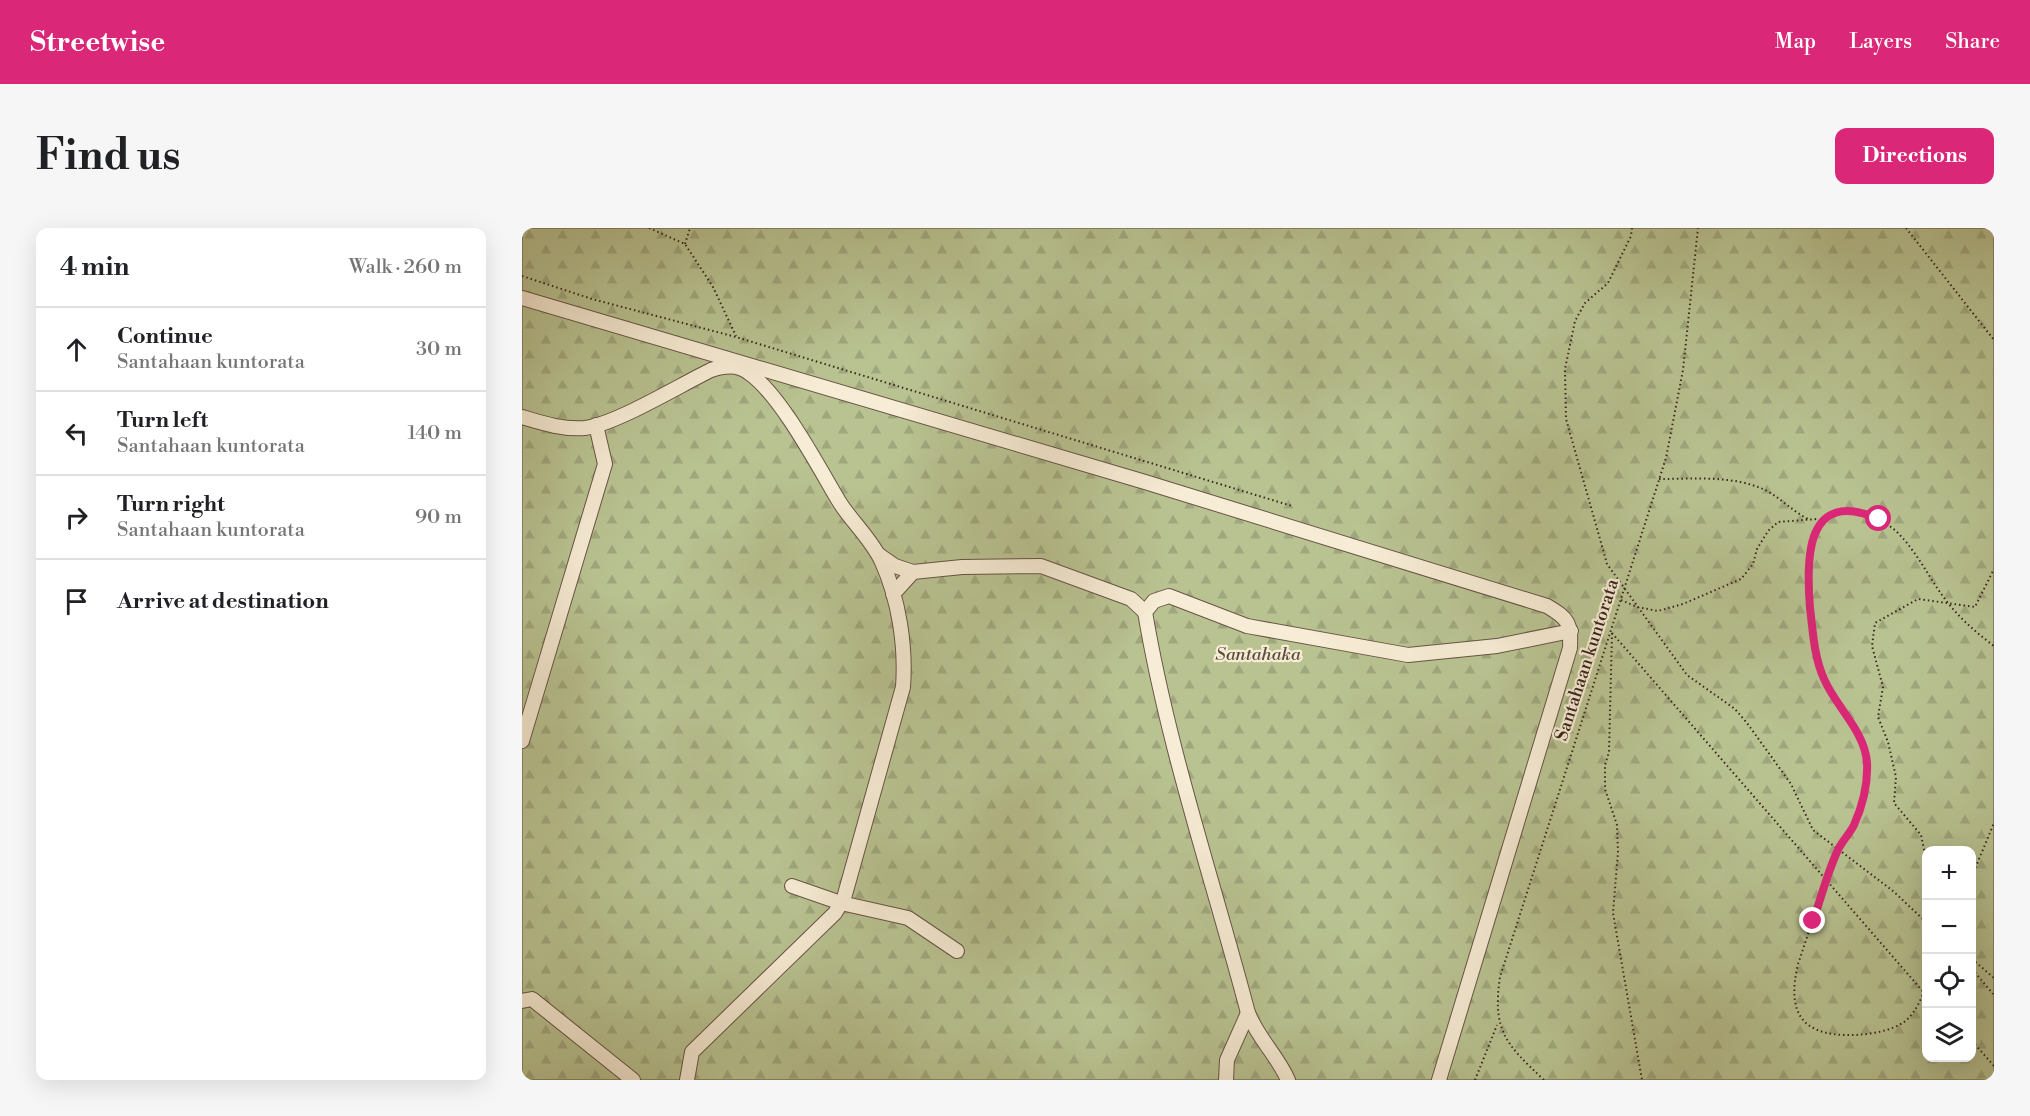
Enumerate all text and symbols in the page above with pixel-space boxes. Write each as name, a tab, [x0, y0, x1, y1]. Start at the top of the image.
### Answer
text: Streetwise	[30, 25, 165, 60]
text: Map	[1775, 29, 1816, 55]
text: Layers	[1849, 29, 1912, 55]
text: Share	[1945, 29, 2000, 55]
button: Directions	[1835, 128, 1994, 184]
text: Find us	[36, 130, 180, 183]
text: 4 min	[60, 251, 130, 283]
text: Walk · 260 m	[349, 255, 462, 280]
text: Continue	[117, 323, 213, 350]
icon: ahead	[60, 333, 93, 366]
text: 30 m	[416, 337, 462, 362]
text: Santahaan kuntorata	[117, 350, 305, 375]
text: Turn left	[117, 407, 208, 434]
icon: left	[60, 417, 93, 450]
text: 140 m	[407, 421, 462, 446]
text: Santahaan kuntorata	[117, 434, 305, 459]
text: Turn right	[117, 491, 225, 518]
icon: right	[60, 501, 93, 534]
text: 90 m	[415, 505, 462, 530]
route start	[1865, 505, 1891, 531]
text: Santahaan kuntorata	[117, 518, 305, 543]
street label: Santahaan kuntorata	[1550, 575, 1624, 744]
icon: arrive	[60, 585, 93, 618]
text: Arrive at destination	[117, 588, 329, 615]
park label: Santahaka	[1215, 643, 1302, 666]
map controls	[1922, 846, 1976, 1062]
button: +	[1922, 846, 1976, 900]
button: −	[1922, 900, 1976, 954]
route end	[1799, 907, 1825, 933]
button: locate	[1922, 954, 1976, 1008]
button: layers	[1922, 1008, 1976, 1062]

